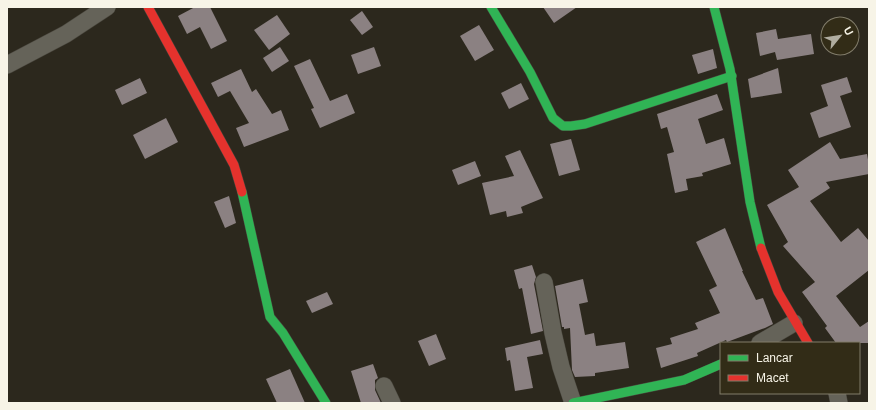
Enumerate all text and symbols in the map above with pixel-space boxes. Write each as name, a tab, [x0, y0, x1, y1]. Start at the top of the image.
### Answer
north arrow	[820, 16, 860, 56]
text: U	[841, 25, 856, 37]
legend	[720, 342, 860, 394]
text: Lancar	[756, 351, 793, 365]
text: Macet	[756, 371, 789, 385]

